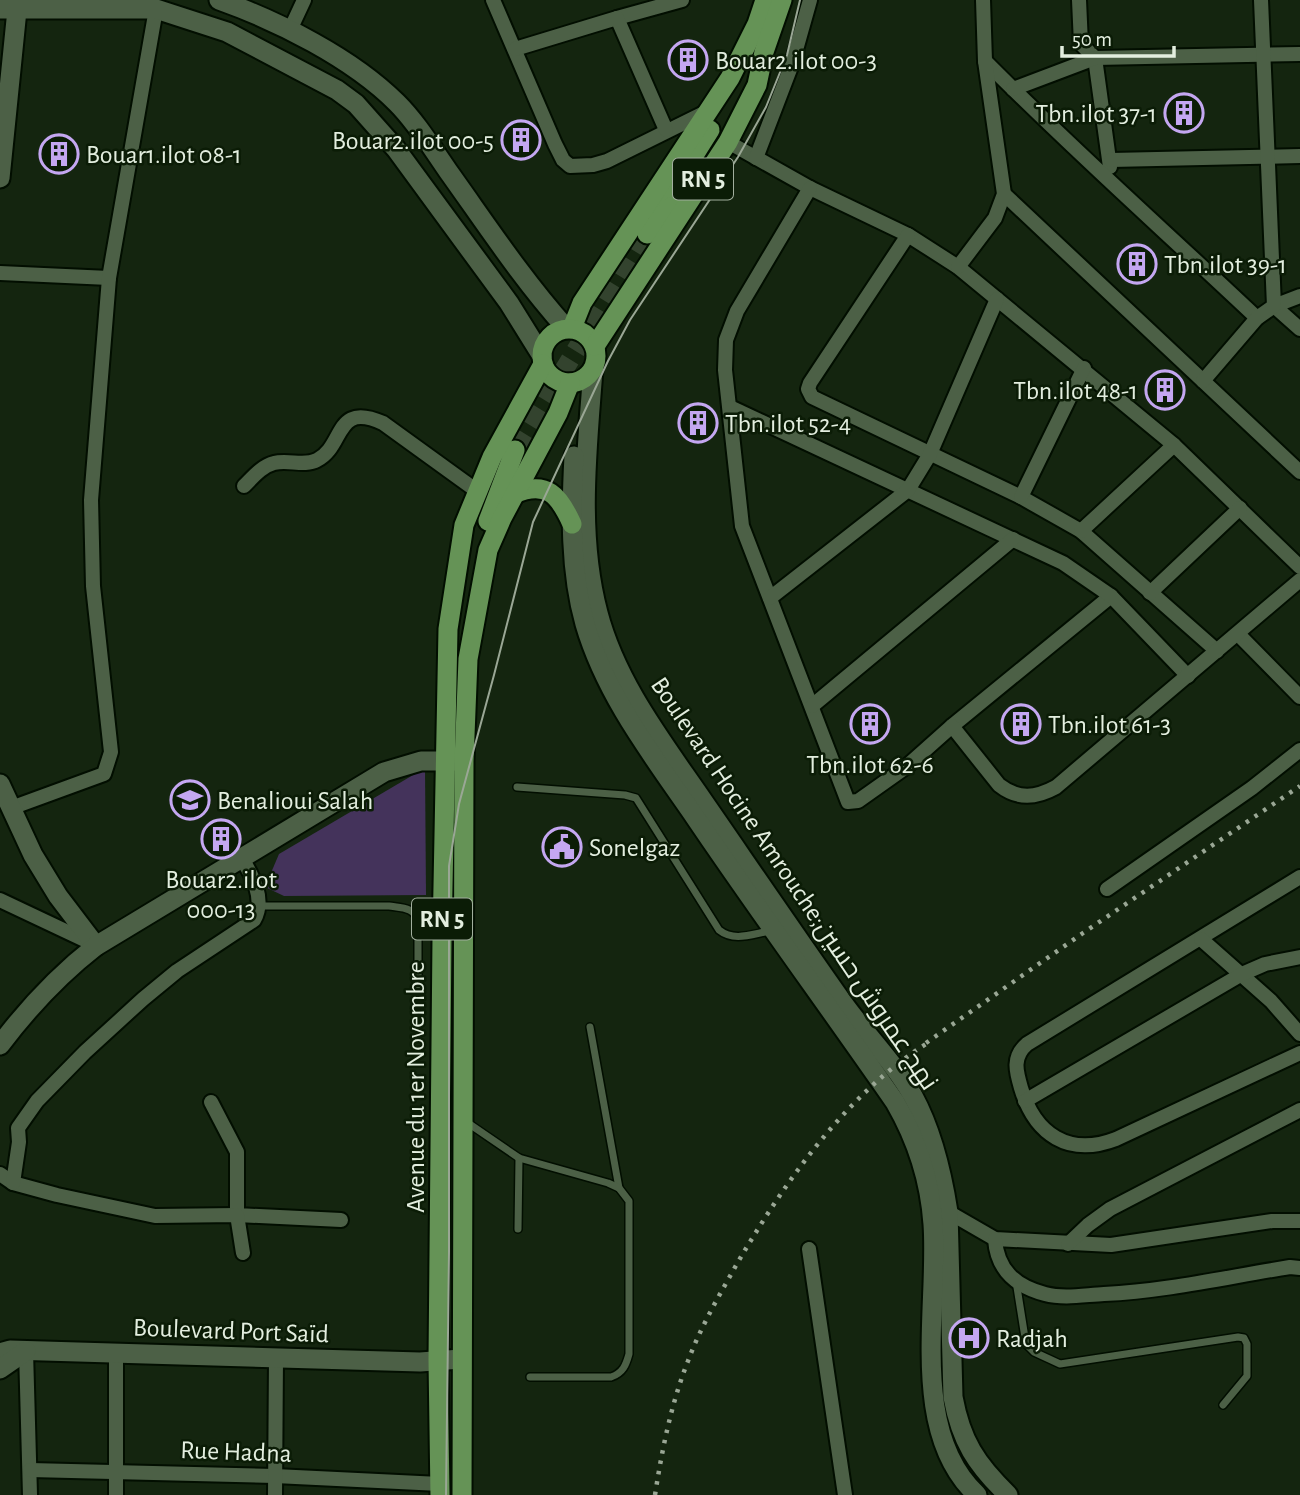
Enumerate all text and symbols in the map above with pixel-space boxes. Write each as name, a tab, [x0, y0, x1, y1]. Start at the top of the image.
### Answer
scale bar	[1062, 14, 1174, 58]
text: 50 m	[1072, 29, 1112, 50]
building icon: Bouar2.ilot 00-3	[667, 39, 709, 81]
place label: Bouar2.ilot 00-3	[715, 48, 877, 74]
building icon: Tbn.ilot 37-1	[1163, 92, 1205, 134]
place label: Tbn.ilot 37-1	[1036, 101, 1157, 127]
building icon: Bouar2.ilot 00-5	[500, 119, 542, 161]
place label: Bouar2.ilot 00-5	[332, 128, 494, 154]
building icon: Bouar1.ilot 08-1	[38, 133, 80, 175]
place label: Bouar1.ilot 08-1	[86, 142, 242, 168]
road number: RN 5	[673, 159, 733, 200]
building icon: Tbn.ilot 39-1	[1116, 243, 1158, 285]
place label: Tbn.ilot 39-1	[1164, 252, 1287, 278]
building icon: Tbn.ilot 48-1	[1144, 369, 1186, 411]
place label: Tbn.ilot 48-1	[1013, 378, 1138, 404]
building icon: Tbn.ilot 52-4	[677, 402, 719, 444]
place label: Tbn.ilot 52-4	[725, 411, 851, 437]
street label: Boulevard Hocine Amrouche;نهج عمروش حسين	[643, 672, 942, 1096]
building icon: Tbn.ilot 62-6	[849, 703, 891, 745]
building icon: Tbn.ilot 61-3	[1000, 703, 1042, 745]
place label: Tbn.ilot 61-3	[1048, 712, 1171, 738]
place label: Tbn.ilot 62-6	[806, 752, 934, 778]
school or university icon: Benalioui Salah	[169, 779, 211, 821]
place label: Benalioui Salah	[217, 788, 373, 814]
building icon: Bouar2.ilot 000-13	[200, 818, 242, 860]
public building icon: Sonelgaz	[541, 826, 583, 868]
place label: Sonelgaz	[589, 835, 680, 861]
place label: Bouar2.ilot 000-13	[165, 867, 277, 923]
road number: RN 5	[412, 898, 472, 939]
street label: Avenue du 1er Novembre	[403, 961, 429, 1213]
street label: Boulevard Port Saïd	[133, 1315, 329, 1347]
hospital icon: Radjah	[948, 1317, 990, 1359]
place label: Radjah	[996, 1326, 1068, 1352]
street label: Rue Hadna	[180, 1437, 292, 1467]

